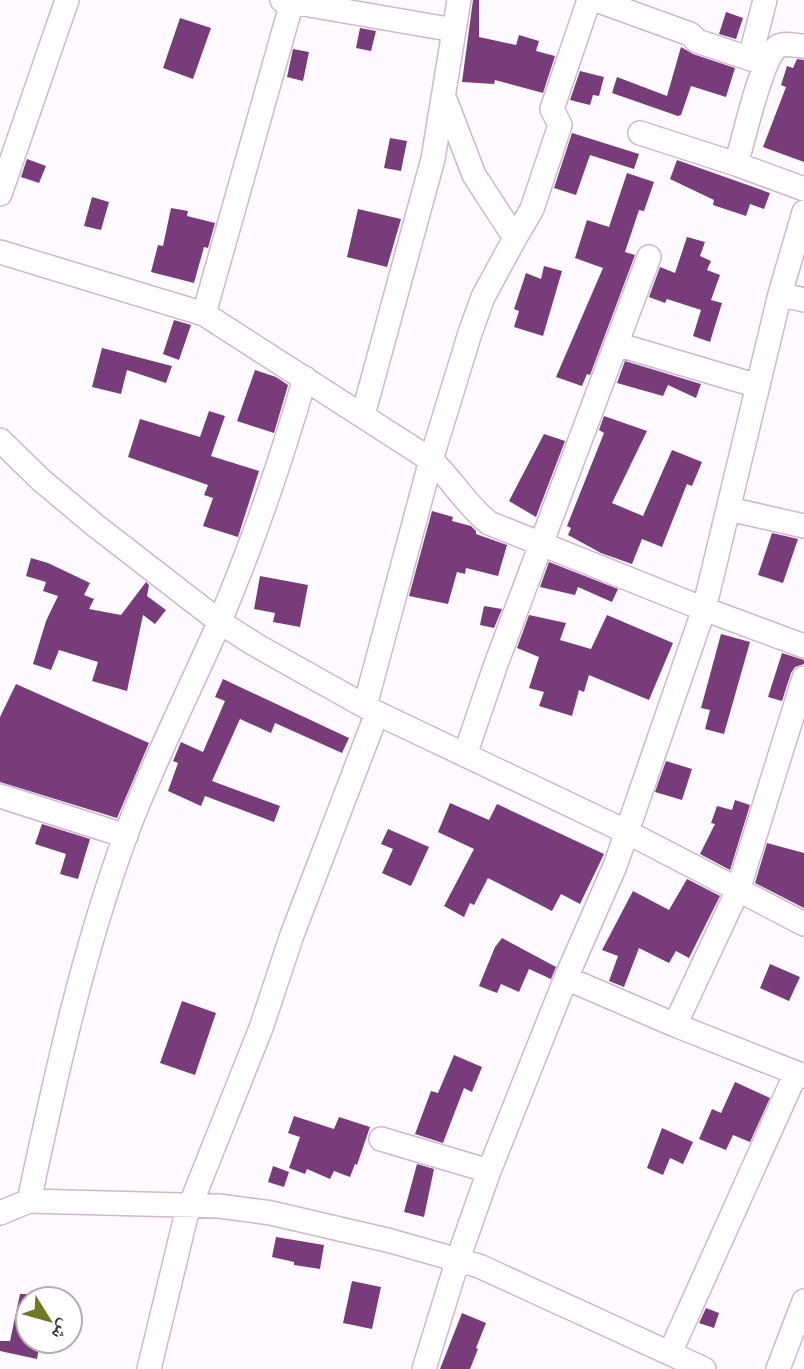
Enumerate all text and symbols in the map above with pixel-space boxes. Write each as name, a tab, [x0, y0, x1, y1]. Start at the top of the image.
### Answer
north arrow	[14, 1285, 84, 1355]
text: ش	[45, 1314, 81, 1347]

